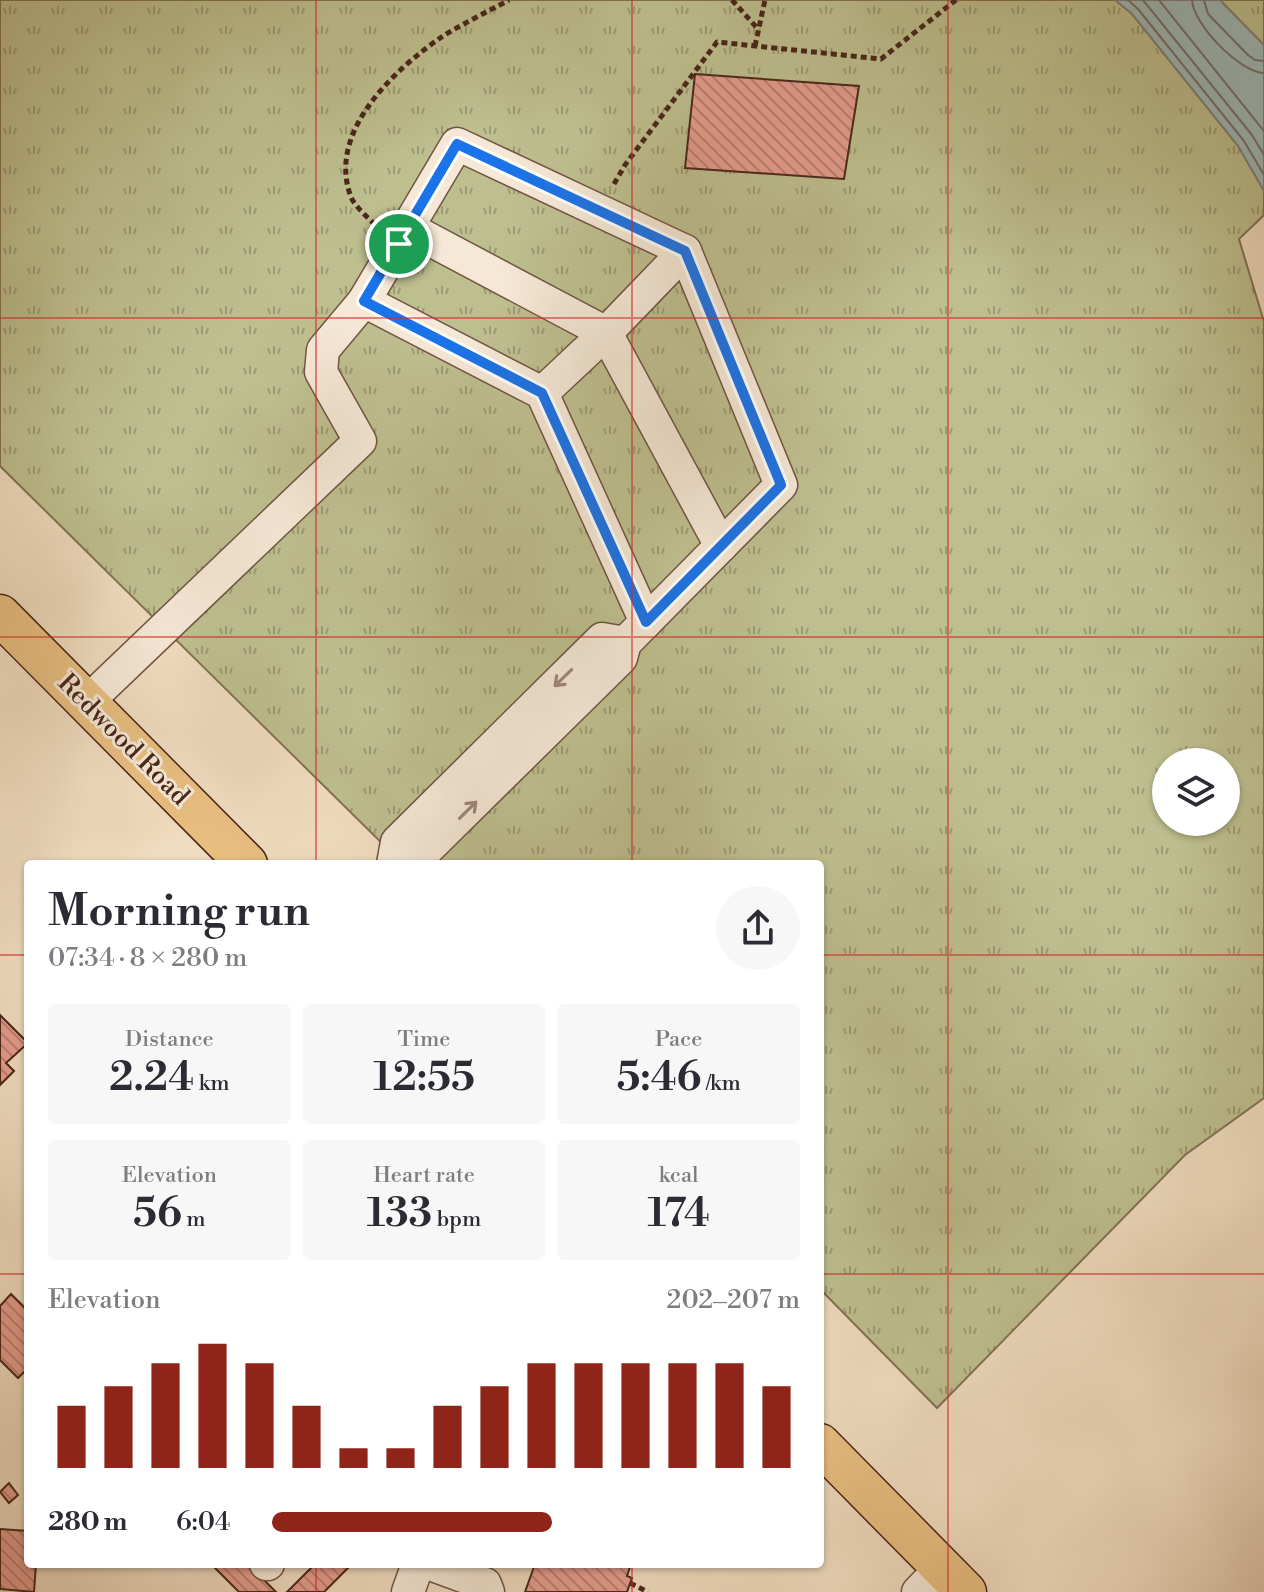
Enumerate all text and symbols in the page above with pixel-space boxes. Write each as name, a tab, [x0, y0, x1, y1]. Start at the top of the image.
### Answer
pin	[365, 210, 433, 278]
icon: arrive	[377, 222, 421, 266]
street label: Redwood Road	[51, 667, 196, 812]
one-way arrow	[554, 668, 573, 687]
map controls	[1152, 748, 1240, 836]
button: layers	[1152, 748, 1240, 836]
one-way arrow	[458, 801, 477, 820]
text: Morning run	[48, 884, 310, 939]
button: share	[716, 886, 800, 970]
text: 07:34 · 8 × 280 m	[48, 942, 247, 974]
text: Distance	[125, 1026, 214, 1053]
text: Time	[398, 1026, 450, 1053]
text: Pace	[655, 1026, 702, 1053]
text: 2.24	[109, 1053, 194, 1103]
text: 12:55	[373, 1053, 475, 1103]
text: 5:46	[616, 1053, 701, 1103]
text: km	[194, 1070, 229, 1097]
text: /km	[701, 1070, 741, 1097]
text: Elevation	[122, 1162, 217, 1189]
text: Heart rate	[373, 1162, 475, 1189]
text: kcal	[659, 1162, 699, 1189]
text: 56	[133, 1189, 182, 1239]
text: 133	[367, 1189, 432, 1239]
text: 174	[648, 1189, 710, 1239]
text: m	[182, 1206, 206, 1233]
text: bpm	[432, 1206, 481, 1233]
text: Elevation	[48, 1284, 161, 1316]
text: 202–207 m	[667, 1284, 800, 1316]
text: 280 m	[48, 1506, 128, 1538]
text: 6:04	[176, 1506, 230, 1538]

